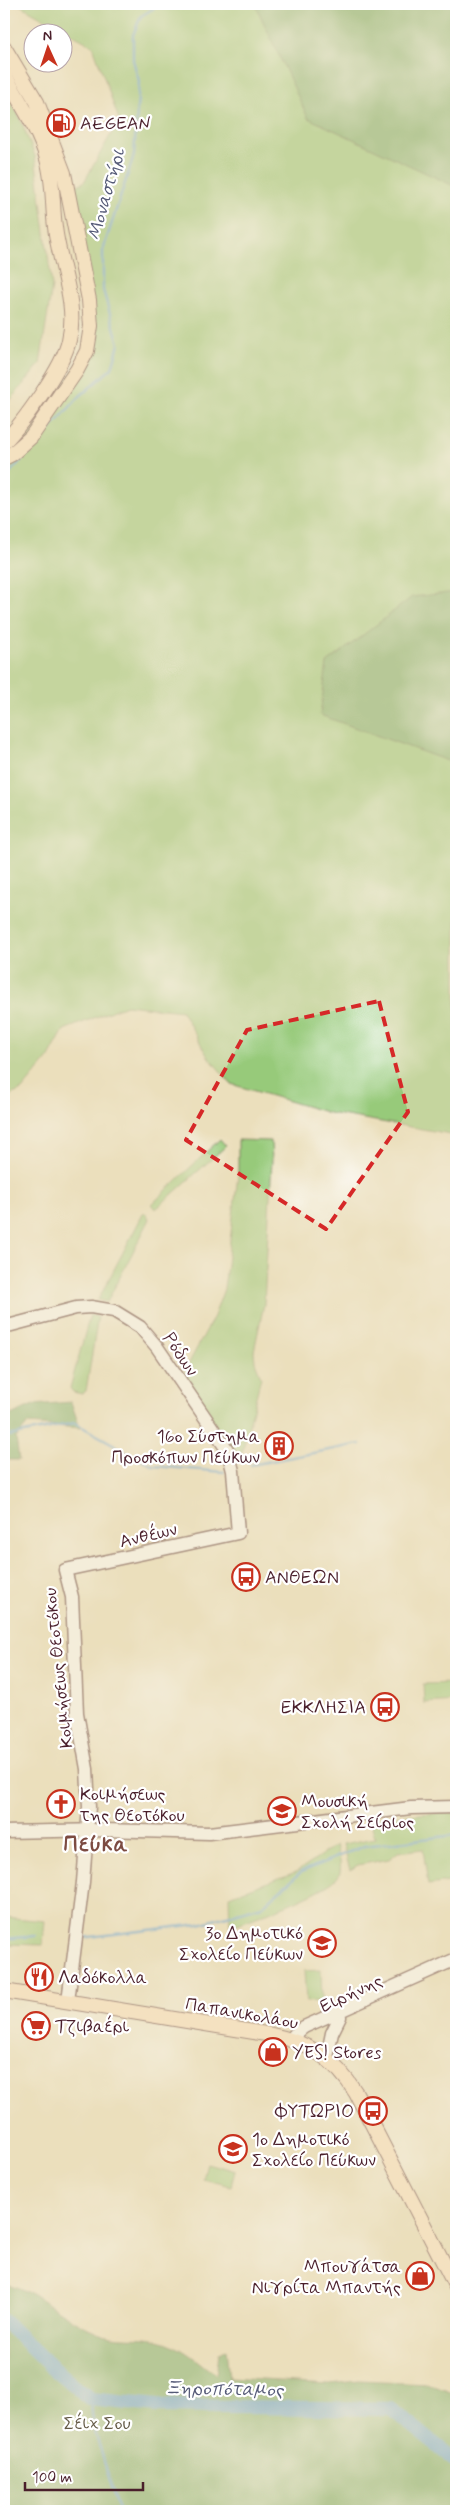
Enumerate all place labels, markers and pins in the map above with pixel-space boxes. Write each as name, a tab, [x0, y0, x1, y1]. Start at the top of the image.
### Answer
fuel station icon: AEGEAN	[46, 108, 76, 138]
place label: AEGEAN	[80, 112, 151, 136]
place label: 16ο Σύστημα Προσκόπων Πεύκων	[112, 1425, 260, 1470]
building icon: 16ο Σύστημα Προσκόπων Πεύκων	[264, 1431, 294, 1461]
bus stop icon: ΑΝΘΕΩΝ	[231, 1562, 261, 1592]
place label: ΑΝΘΕΩΝ	[265, 1566, 339, 1590]
bus stop icon: ΕΚΚΛΗΣΙΑ	[370, 1692, 400, 1722]
place label: ΕΚΚΛΗΣΙΑ	[281, 1696, 366, 1720]
place label: Κοιμήσεως της Θεοτόκου	[79, 1783, 185, 1828]
church icon: Κοιμήσεως της Θεοτόκου	[46, 1789, 76, 1819]
place label: Μουσική Σχολή Σείριος	[301, 1790, 414, 1835]
school or university icon: Μουσική Σχολή Σείριος	[267, 1796, 297, 1826]
place label: 3ο Δημοτικό Σχολείο Πεύκων	[179, 1922, 303, 1967]
school or university icon: 3ο Δημοτικό Σχολείο Πεύκων	[307, 1928, 337, 1958]
restaurant icon: Λαδόκολλα	[24, 1962, 54, 1992]
place label: Λαδόκολλα	[58, 1966, 147, 1990]
supermarket icon: Τζιβαέρι	[21, 2011, 51, 2041]
place label: Τζιβαέρι	[55, 2014, 130, 2039]
shop icon: YES! Stores	[258, 2037, 288, 2067]
place label: YES! Stores	[292, 2041, 382, 2065]
bus stop icon: ΦΥΤΩΡΙΟ	[358, 2096, 388, 2126]
place label: ΦΥΤΩΡΙΟ	[274, 2100, 354, 2124]
place label: 1ο Δημοτικό Σχολείο Πεύκων	[252, 2128, 376, 2173]
school or university icon: 1ο Δημοτικό Σχολείο Πεύκων	[218, 2134, 248, 2164]
place label: Μπουγάτσα Νιγρίτα Μπαντής	[252, 2255, 401, 2300]
shop icon: Μπουγάτσα Νιγρίτα Μπαντής	[405, 2261, 435, 2291]

